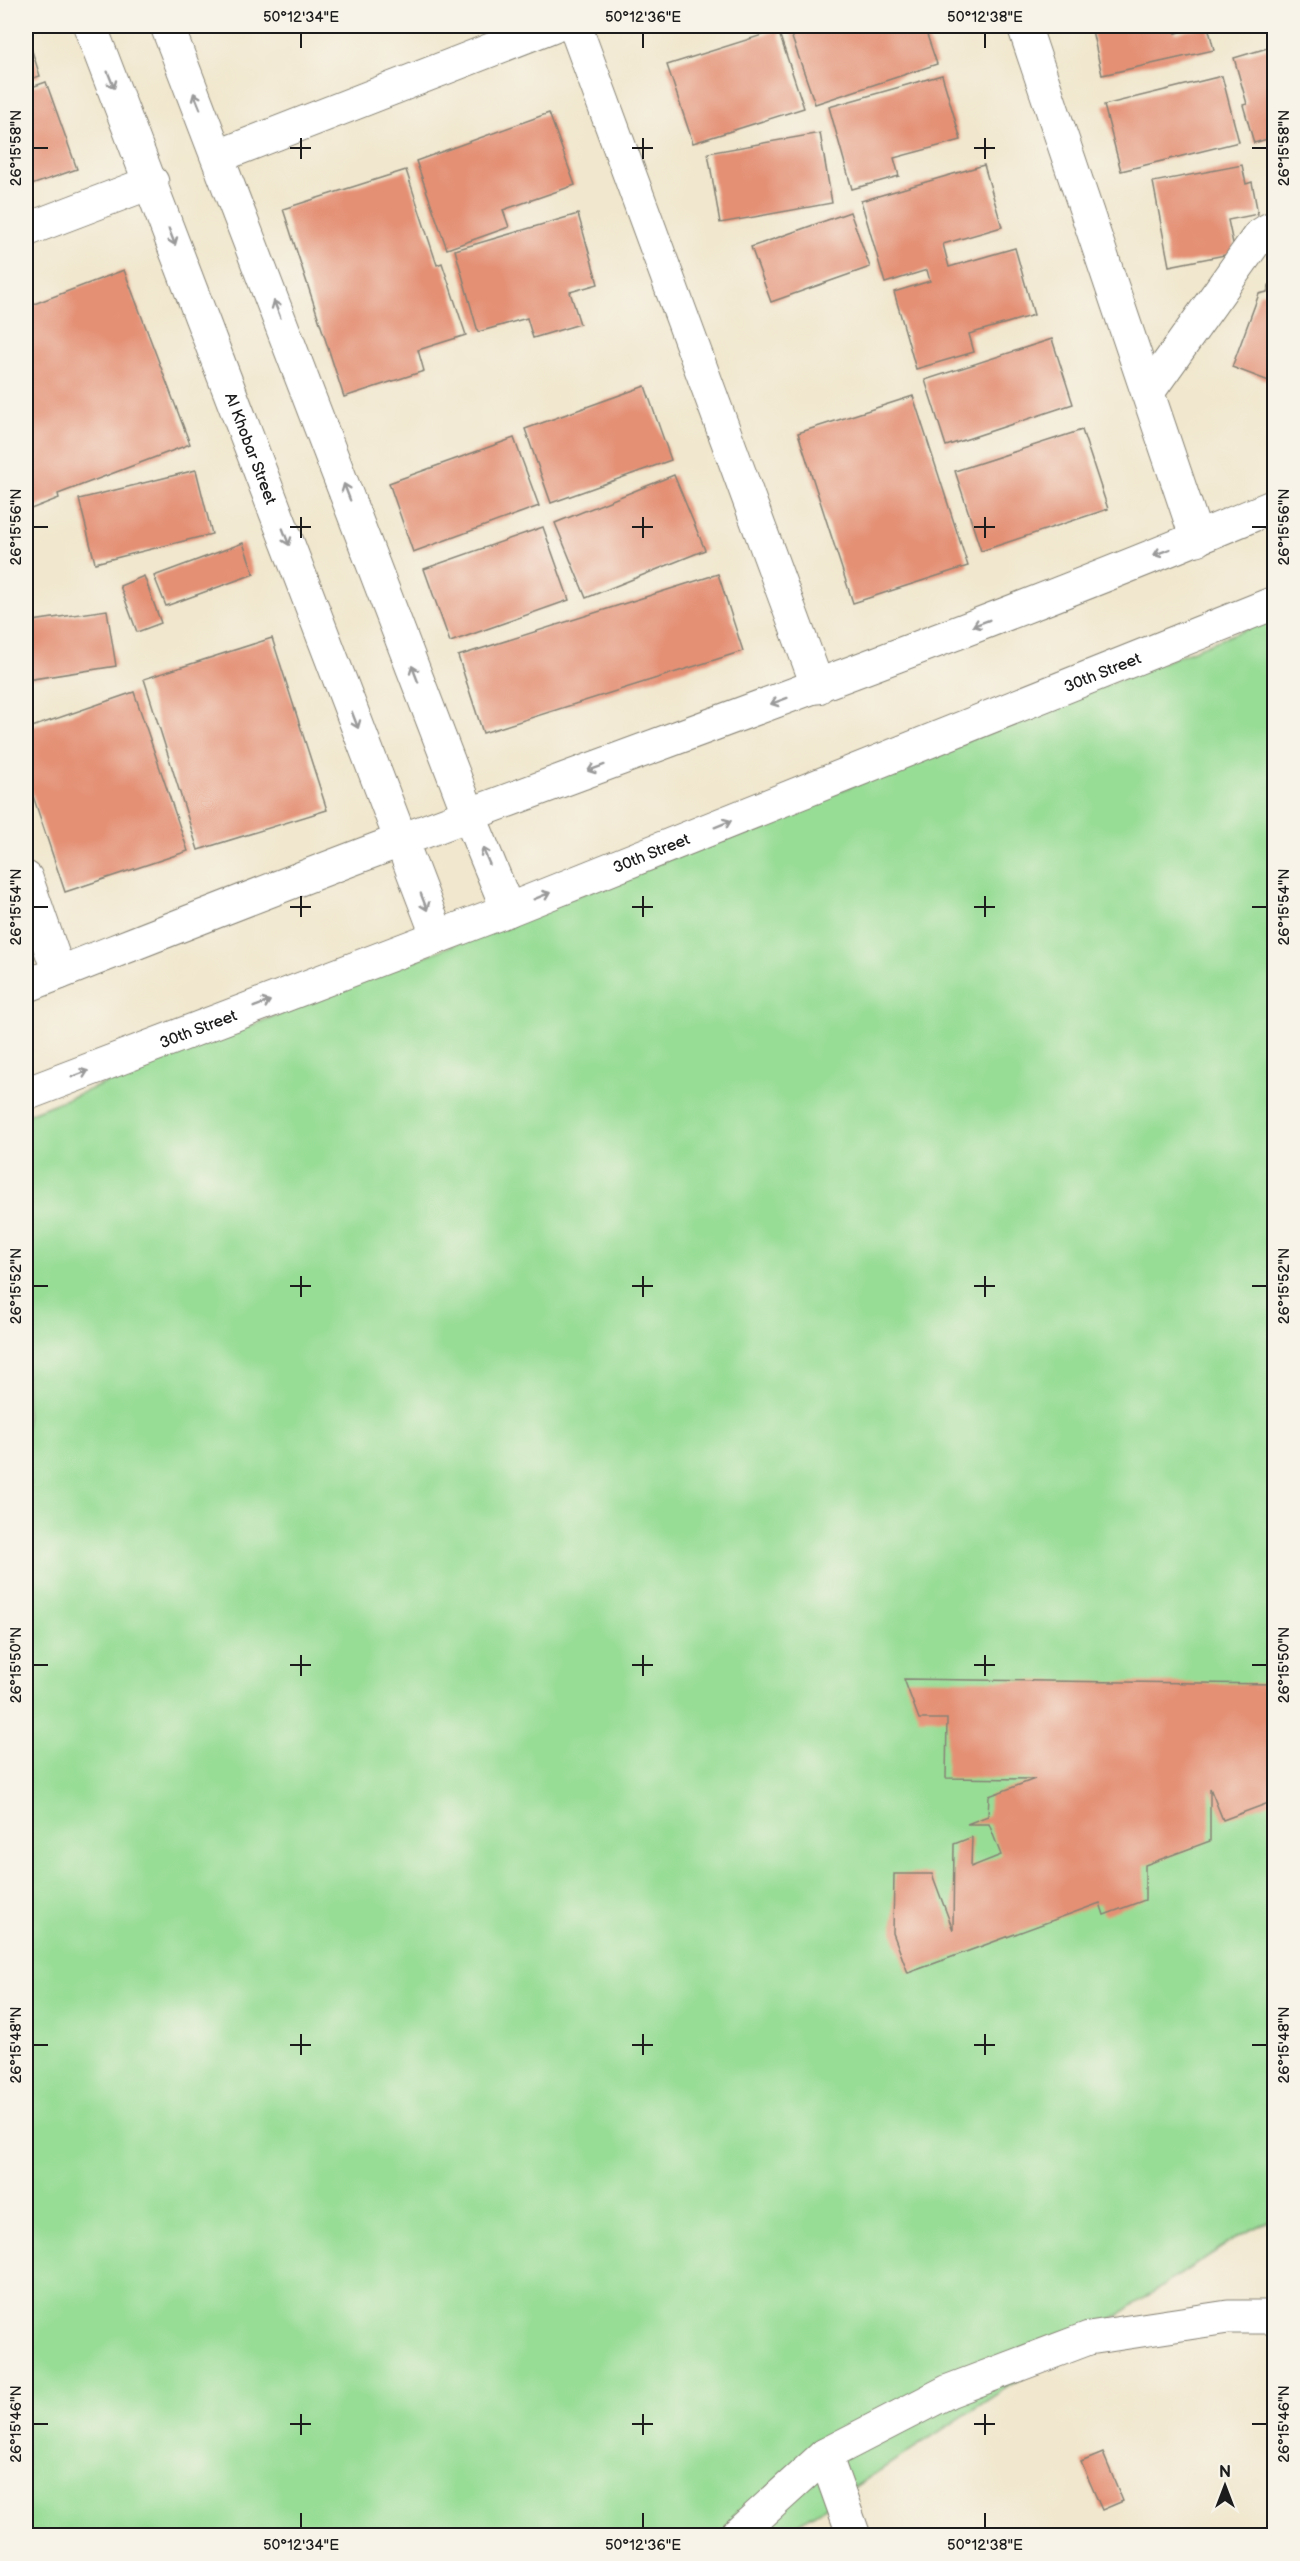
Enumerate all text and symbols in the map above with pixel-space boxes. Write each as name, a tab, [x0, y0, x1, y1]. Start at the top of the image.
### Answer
text: 50°12'34"E	[263, 8, 339, 27]
text: 50°12'36"E	[605, 8, 681, 27]
text: 50°12'38"E	[947, 8, 1023, 27]
one-way arrow	[106, 70, 117, 89]
one-way arrow	[191, 92, 202, 111]
text: 26°15'58"N	[7, 110, 26, 186]
text: 26°15'58"N	[1275, 110, 1294, 186]
one-way arrow	[168, 227, 179, 246]
one-way arrow	[271, 301, 282, 319]
street label: Al Khobar Street	[220, 390, 280, 507]
one-way arrow	[340, 483, 351, 502]
text: 26°15'56"N	[7, 488, 26, 566]
text: 26°15'56"N	[1275, 488, 1294, 566]
one-way arrow	[281, 527, 292, 546]
one-way arrow	[1153, 547, 1172, 558]
one-way arrow	[972, 618, 990, 629]
street label: 30th Street	[1062, 649, 1144, 697]
one-way arrow	[409, 665, 420, 684]
one-way arrow	[770, 696, 789, 707]
one-way arrow	[350, 710, 361, 728]
one-way arrow	[587, 764, 606, 775]
one-way arrow	[714, 818, 732, 829]
street label: 30th Street	[610, 830, 693, 878]
one-way arrow	[480, 847, 491, 866]
text: 26°15'54"N	[7, 868, 26, 946]
text: 26°15'54"N	[1275, 868, 1294, 946]
one-way arrow	[533, 890, 551, 901]
one-way arrow	[420, 892, 431, 911]
one-way arrow	[253, 998, 271, 1009]
street label: 30th Street	[157, 1006, 240, 1053]
one-way arrow	[70, 1067, 89, 1078]
text: 26°15'52"N	[7, 1248, 26, 1324]
text: 26°15'52"N	[1275, 1248, 1294, 1324]
text: 26°15'50"N	[7, 1627, 26, 1703]
text: 26°15'50"N	[1275, 1627, 1294, 1703]
text: 26°15'48"N	[7, 2006, 26, 2084]
text: 26°15'48"N	[1275, 2006, 1294, 2084]
text: 26°15'46"N	[7, 2385, 26, 2463]
text: 26°15'46"N	[1275, 2385, 1294, 2463]
north arrow	[1195, 2456, 1255, 2516]
text: N	[1219, 2463, 1231, 2482]
text: 50°12'34"E	[263, 2536, 339, 2555]
text: 50°12'36"E	[605, 2536, 681, 2555]
text: 50°12'38"E	[947, 2536, 1023, 2555]

